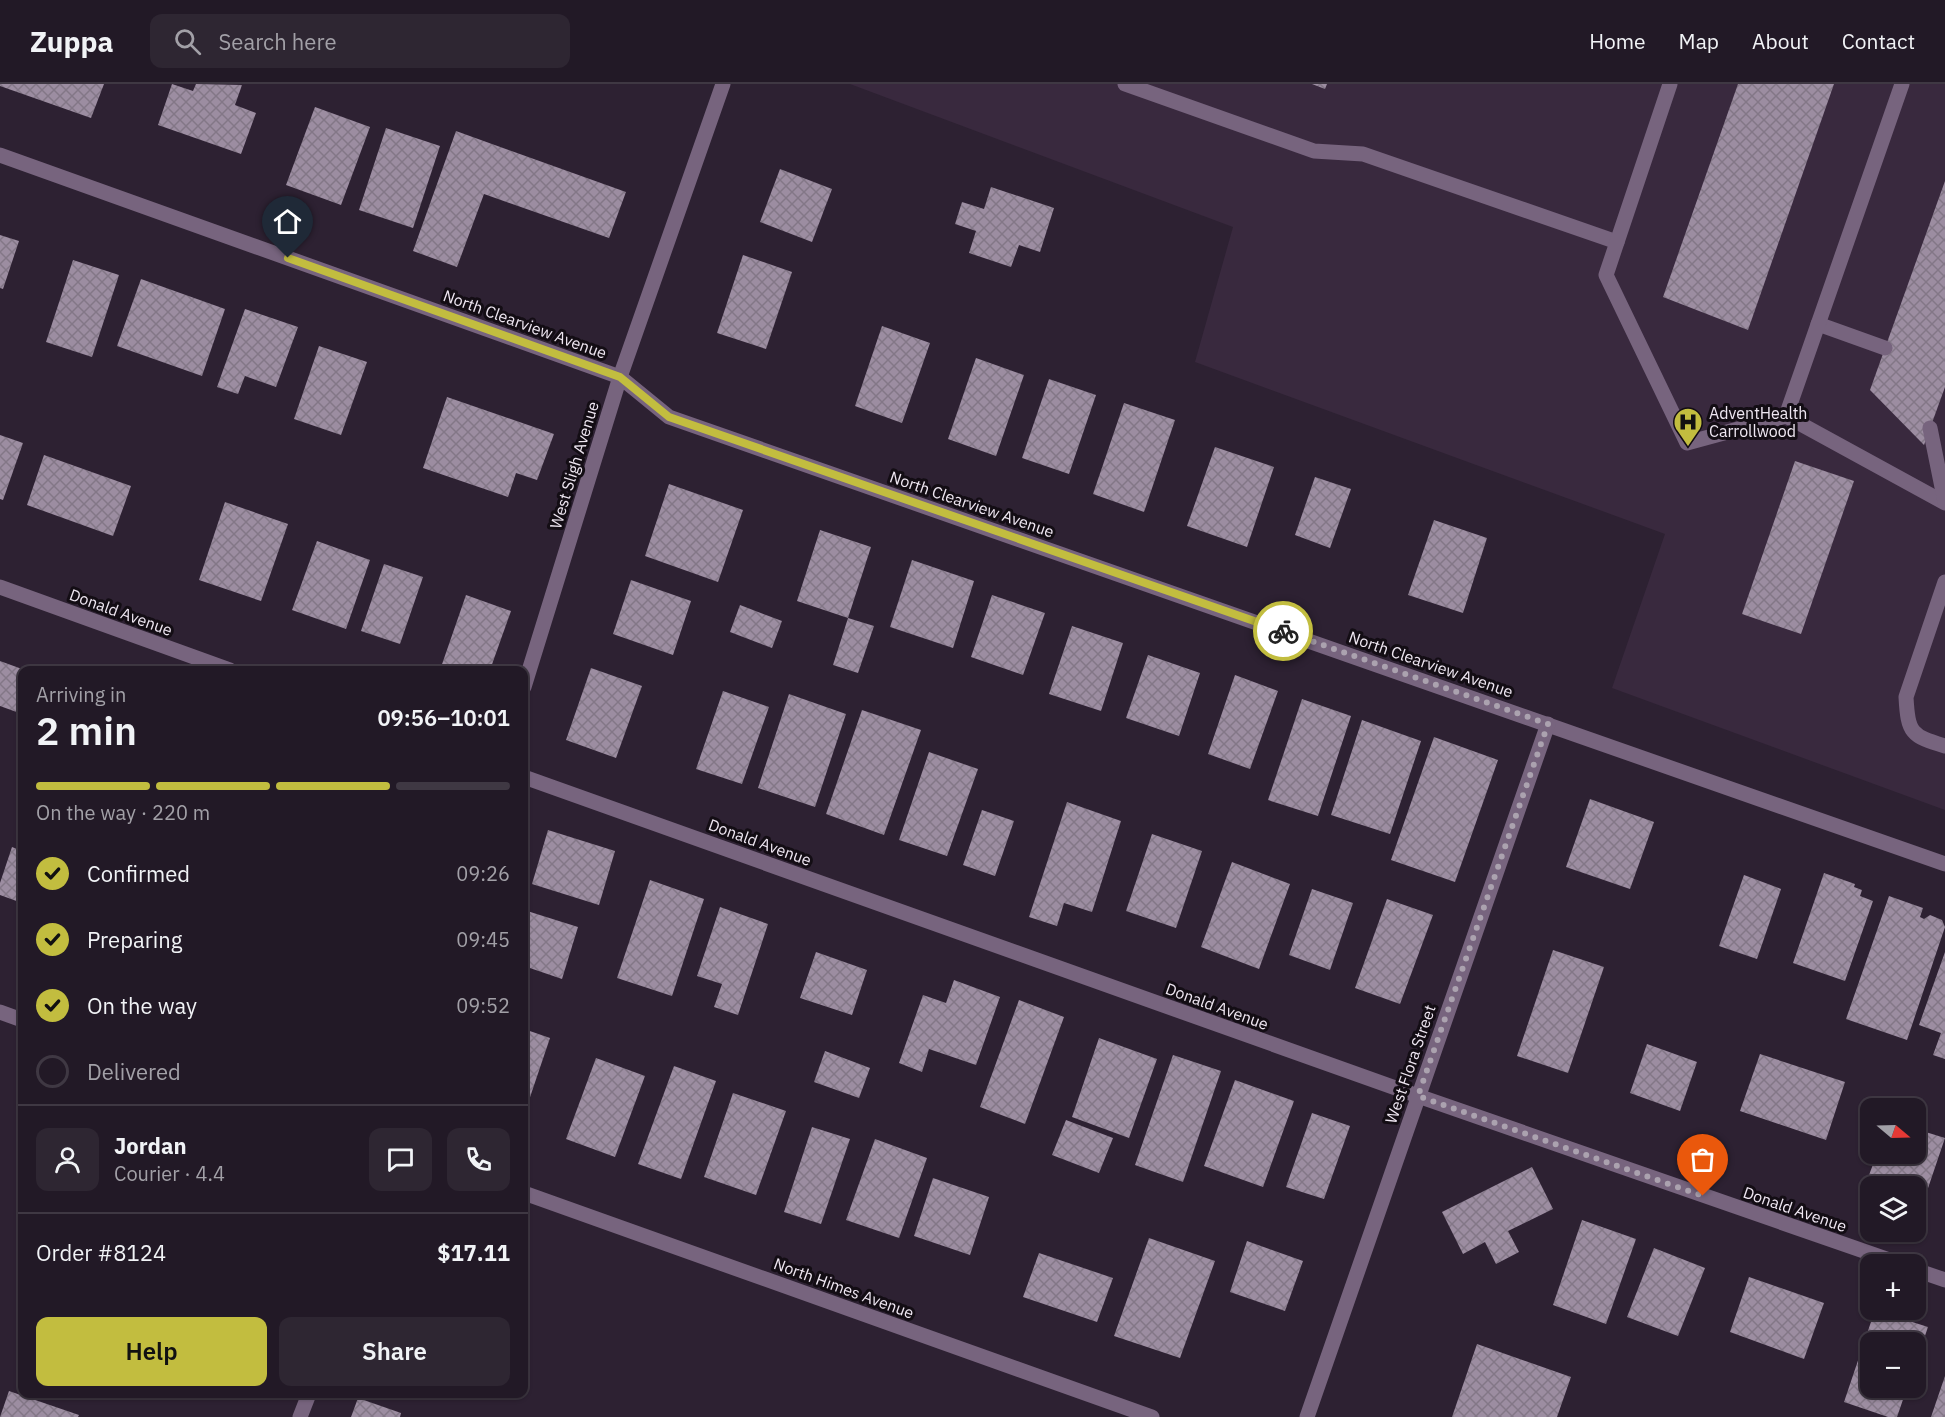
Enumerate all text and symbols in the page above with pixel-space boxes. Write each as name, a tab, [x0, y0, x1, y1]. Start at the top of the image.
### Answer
search box	[150, 14, 570, 68]
text: Zuppa	[30, 23, 114, 60]
icon: search	[171, 25, 204, 58]
text: Search here	[219, 27, 336, 56]
text: Home	[1589, 27, 1646, 55]
text: Map	[1679, 27, 1719, 55]
text: About	[1752, 27, 1809, 55]
text: Contact	[1842, 27, 1915, 55]
pin	[262, 196, 313, 258]
icon: home	[271, 205, 304, 238]
street label: North Clearview Avenue	[441, 285, 610, 363]
street label: West Sligh Avenue	[545, 399, 603, 531]
place label: AdventHealth Carrollwood	[1709, 403, 1807, 441]
hospital icon: AdventHealth Carrollwood	[1672, 406, 1704, 448]
street label: North Clearview Avenue	[887, 466, 1057, 542]
street label: Donald Avenue	[67, 584, 175, 640]
courier	[1253, 601, 1313, 661]
icon: bike	[1267, 615, 1300, 648]
street label: North Clearview Avenue	[1346, 626, 1516, 702]
text: Arriving in	[36, 681, 126, 708]
text: 09:56–10:01	[377, 703, 510, 732]
text: 2 min	[36, 705, 137, 756]
text: On the way · 220 m	[36, 799, 210, 826]
street label: Donald Avenue	[706, 814, 814, 870]
icon: check	[36, 857, 69, 890]
text: Confirmed	[87, 859, 190, 888]
text: 09:26	[456, 860, 510, 887]
icon: check	[36, 923, 69, 956]
text: Preparing	[87, 925, 182, 954]
text: 09:45	[456, 926, 510, 953]
street label: Donald Avenue	[1163, 978, 1271, 1034]
icon: check	[36, 989, 69, 1022]
text: On the way	[87, 991, 197, 1020]
text: 09:52	[456, 992, 510, 1019]
street label: West Flora Street	[1380, 1002, 1440, 1126]
text: Delivered	[87, 1057, 181, 1086]
north arrow	[1860, 1098, 1926, 1164]
map controls	[1860, 1098, 1926, 1398]
button: person	[36, 1128, 99, 1191]
button: chat	[369, 1128, 432, 1191]
button: phone	[447, 1128, 510, 1191]
text: Jordan	[114, 1131, 187, 1160]
pin	[1677, 1134, 1728, 1196]
icon: bag	[1686, 1143, 1719, 1176]
text: Courier · 4.4	[114, 1160, 225, 1187]
button: layers	[1860, 1176, 1926, 1242]
street label: Donald Avenue	[1741, 1182, 1850, 1236]
text: Order #8124	[36, 1238, 166, 1267]
text: $17.11	[437, 1238, 510, 1267]
street label: North Himes Avenue	[771, 1253, 917, 1323]
button: +	[1860, 1254, 1926, 1320]
button: Help	[36, 1317, 267, 1386]
button: Share	[279, 1317, 510, 1386]
button: −	[1860, 1332, 1926, 1398]

